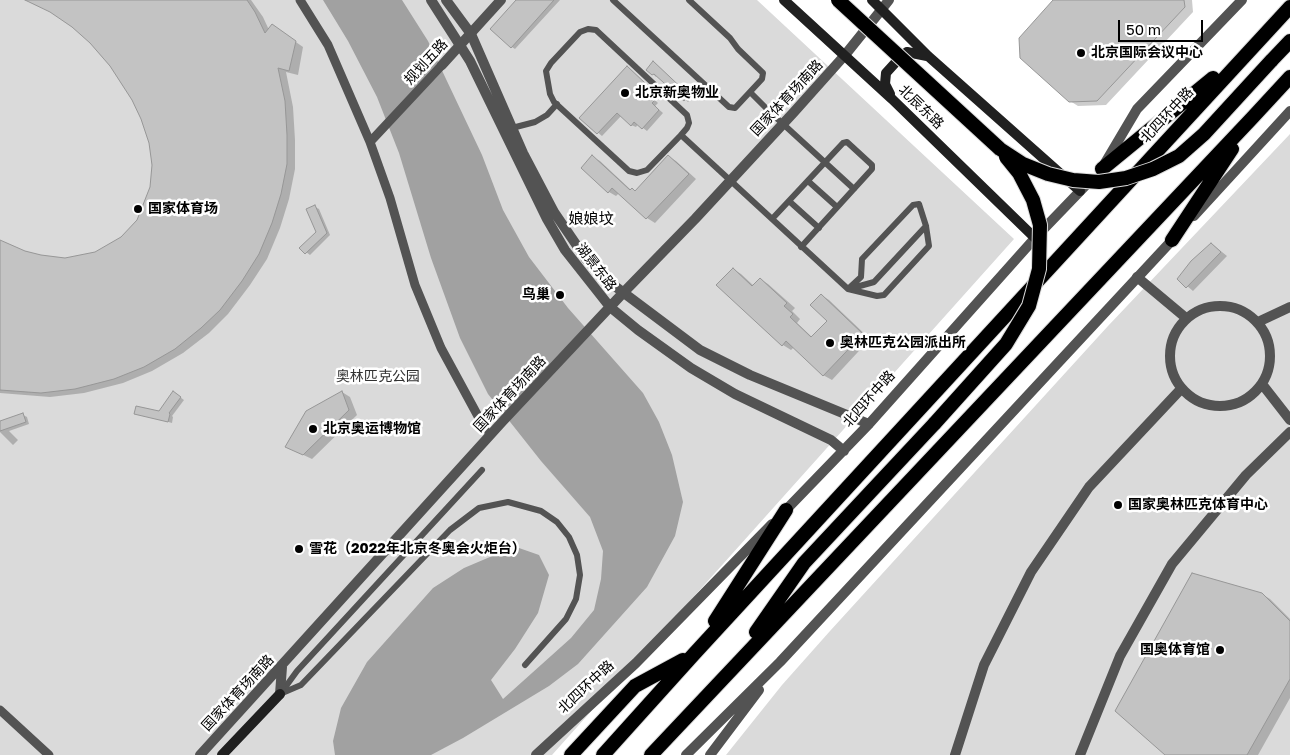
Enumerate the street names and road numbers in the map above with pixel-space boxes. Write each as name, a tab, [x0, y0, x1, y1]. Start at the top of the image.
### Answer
street label: 规划五路	[401, 36, 451, 88]
street label: 国家体育场南路	[747, 56, 827, 140]
street label: 北辰东路	[895, 82, 947, 132]
street label: 北四环中路	[1137, 84, 1197, 146]
street label: 湖景东路	[572, 240, 620, 294]
street label: 国家体育场南路	[470, 352, 550, 436]
street label: 北四环中路	[839, 367, 899, 431]
street label: 国家体育场南路	[198, 651, 278, 735]
street label: 北四环中路	[555, 657, 617, 717]

